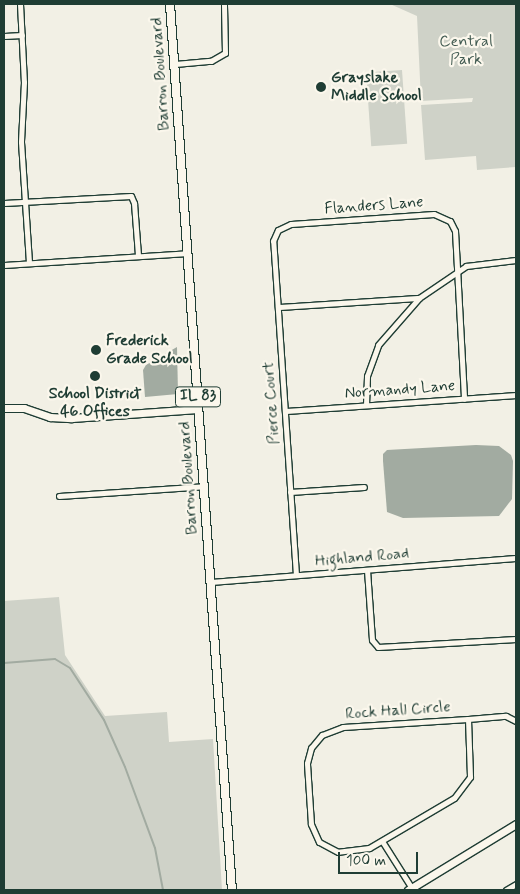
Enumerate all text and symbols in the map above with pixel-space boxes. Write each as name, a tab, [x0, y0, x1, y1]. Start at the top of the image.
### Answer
street label: Barron Boulevard	[147, 17, 175, 131]
park label: Central Park	[439, 32, 493, 70]
place label: Grayslake Middle School	[331, 68, 422, 106]
marker: Grayslake Middle School	[315, 81, 327, 93]
street label: Flanders Lane	[324, 193, 424, 219]
place label: Frederick Grade School	[106, 331, 193, 369]
marker: Frederick Grade School	[90, 344, 102, 356]
street label: Pierce Court	[260, 361, 284, 445]
marker: School District 46 Offices	[89, 370, 101, 382]
street label: Normandy Lane	[344, 377, 456, 403]
place label: School District 46 Offices	[48, 384, 142, 422]
road number: IL 83	[174, 384, 222, 410]
street label: Barron Boulevard	[175, 421, 203, 535]
street label: Highland Road	[314, 544, 410, 572]
street label: Rock Hall Circle	[345, 698, 451, 724]
scale bar	[340, 842, 420, 874]
text: 100 m	[346, 851, 386, 871]

